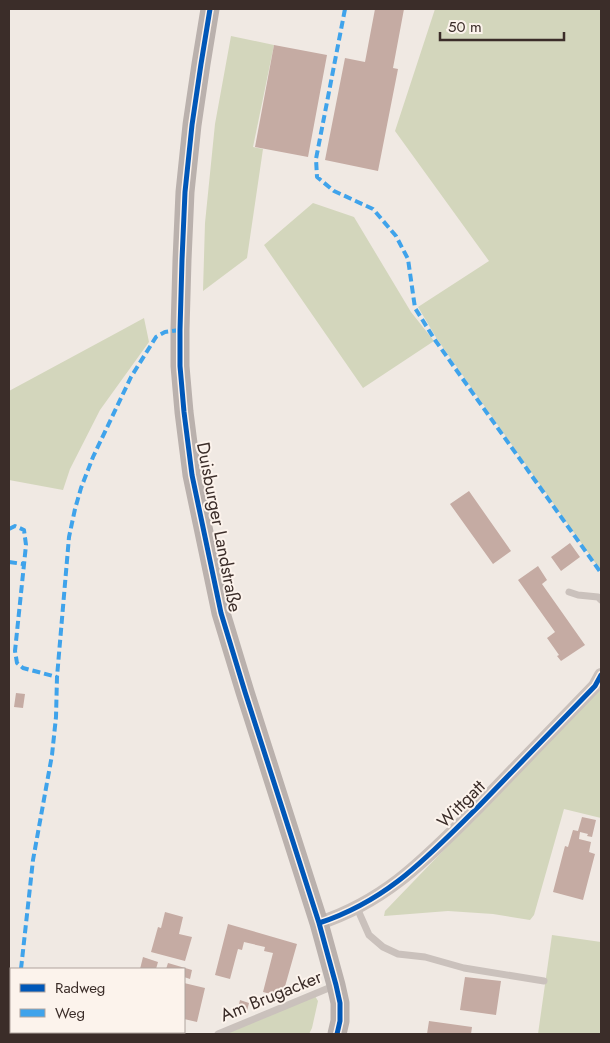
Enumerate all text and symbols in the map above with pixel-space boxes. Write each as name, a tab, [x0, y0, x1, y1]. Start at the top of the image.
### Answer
scale bar	[440, 10, 564, 42]
text: 50 m	[448, 16, 482, 38]
street label: Duisburger Landstraße	[190, 440, 248, 614]
street label: Wittgatt	[431, 774, 491, 834]
street label: Am Brugacker	[216, 963, 327, 1028]
legend	[10, 968, 185, 1033]
text: Radweg	[55, 977, 105, 999]
text: Weg	[55, 1002, 85, 1024]

